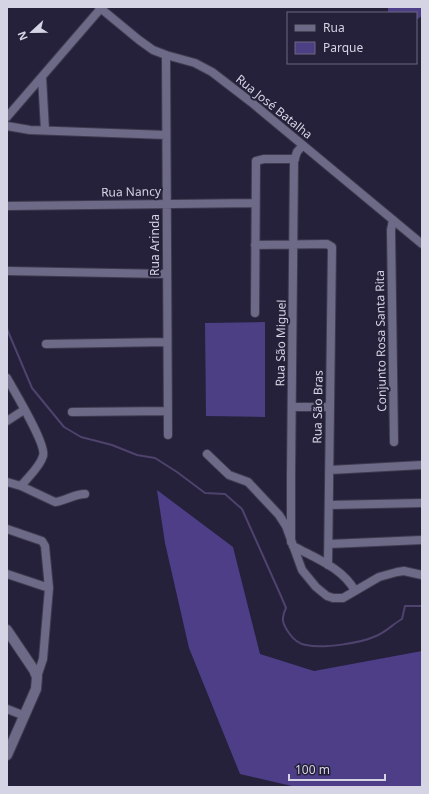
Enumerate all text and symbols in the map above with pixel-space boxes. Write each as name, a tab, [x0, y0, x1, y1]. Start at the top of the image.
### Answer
north arrow	[12, 12, 52, 52]
legend	[287, 12, 417, 64]
text: Rua	[323, 19, 345, 36]
text: N	[14, 29, 31, 43]
text: Parque	[323, 39, 364, 56]
street label: Rua José Batalha	[233, 71, 316, 143]
street label: Rua Nancy	[101, 182, 162, 201]
street label: Rua Arinda	[146, 214, 163, 276]
street label: Conjunto Rosa Santa Rita	[371, 270, 390, 412]
street label: Rua São Miguel	[271, 299, 290, 387]
street label: Rua São Bras	[308, 370, 327, 444]
scale bar	[289, 756, 385, 782]
text: 100 m	[295, 761, 330, 778]

